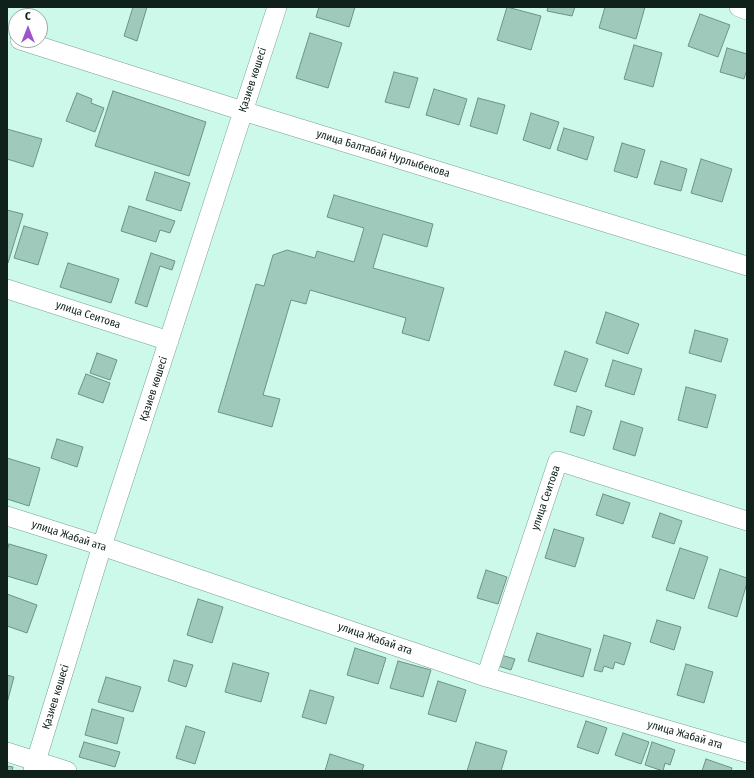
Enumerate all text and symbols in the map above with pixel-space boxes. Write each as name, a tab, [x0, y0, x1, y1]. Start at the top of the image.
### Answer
north arrow	[8, 8, 48, 48]
text: С	[25, 10, 31, 23]
street label: Қазиев көшесі	[236, 46, 270, 114]
street label: улица Балтабай Нурлыбекова	[315, 127, 451, 181]
street label: улица Сеитова	[54, 298, 122, 332]
street label: Қазиев көшесі	[137, 355, 171, 423]
street label: улица Сеитова	[529, 464, 563, 532]
street label: улица Жабай ата	[30, 518, 108, 554]
street label: улица Жабай ата	[336, 620, 414, 658]
street label: Қазиев көшесі	[40, 663, 72, 731]
street label: улица Жабай ата	[646, 718, 724, 752]

